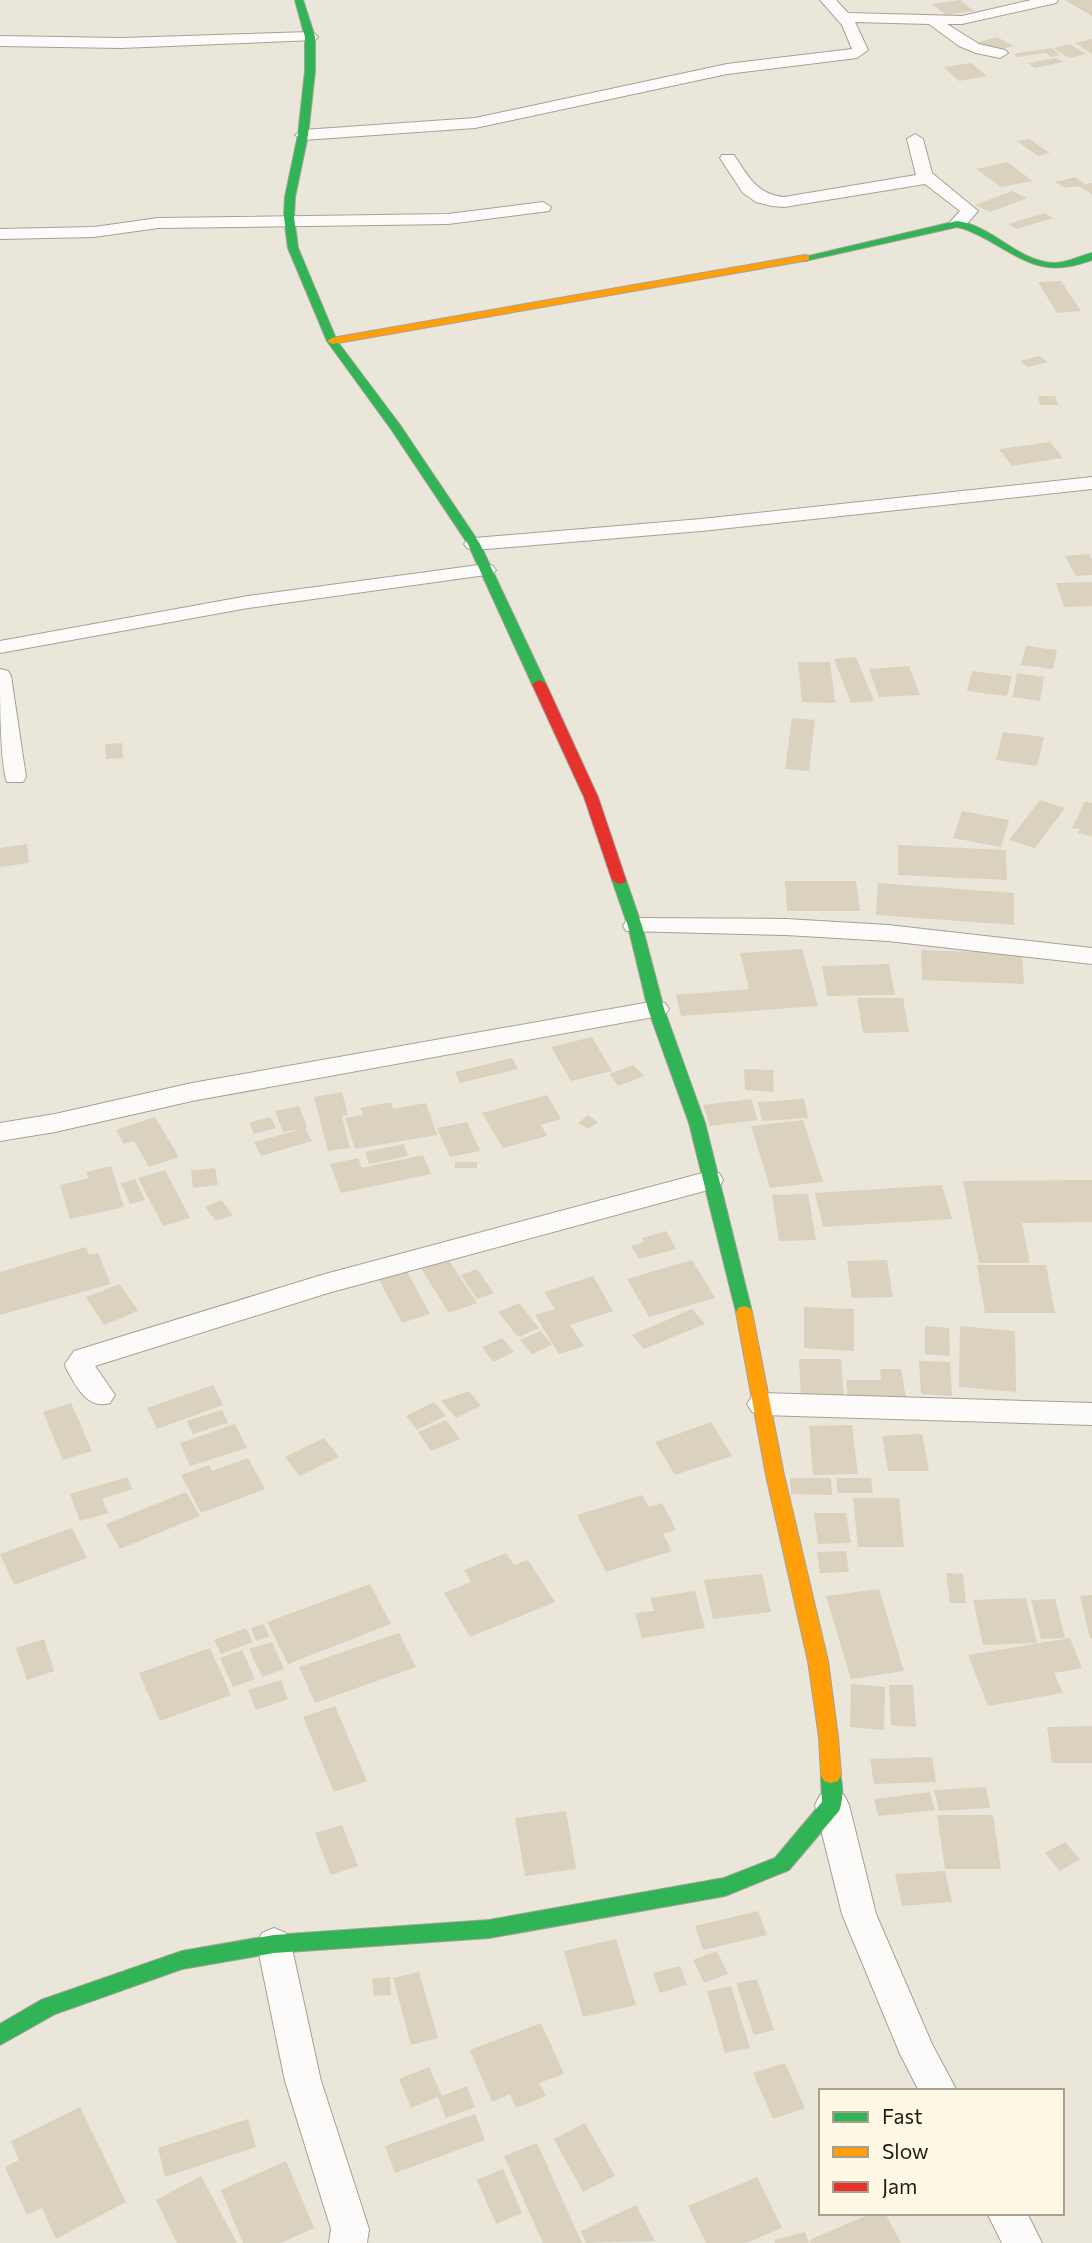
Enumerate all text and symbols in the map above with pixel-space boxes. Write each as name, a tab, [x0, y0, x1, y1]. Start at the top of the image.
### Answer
legend	[819, 2089, 1064, 2215]
text: Fast	[882, 2103, 923, 2128]
text: Slow	[882, 2138, 929, 2163]
text: Jam	[882, 2173, 917, 2198]

